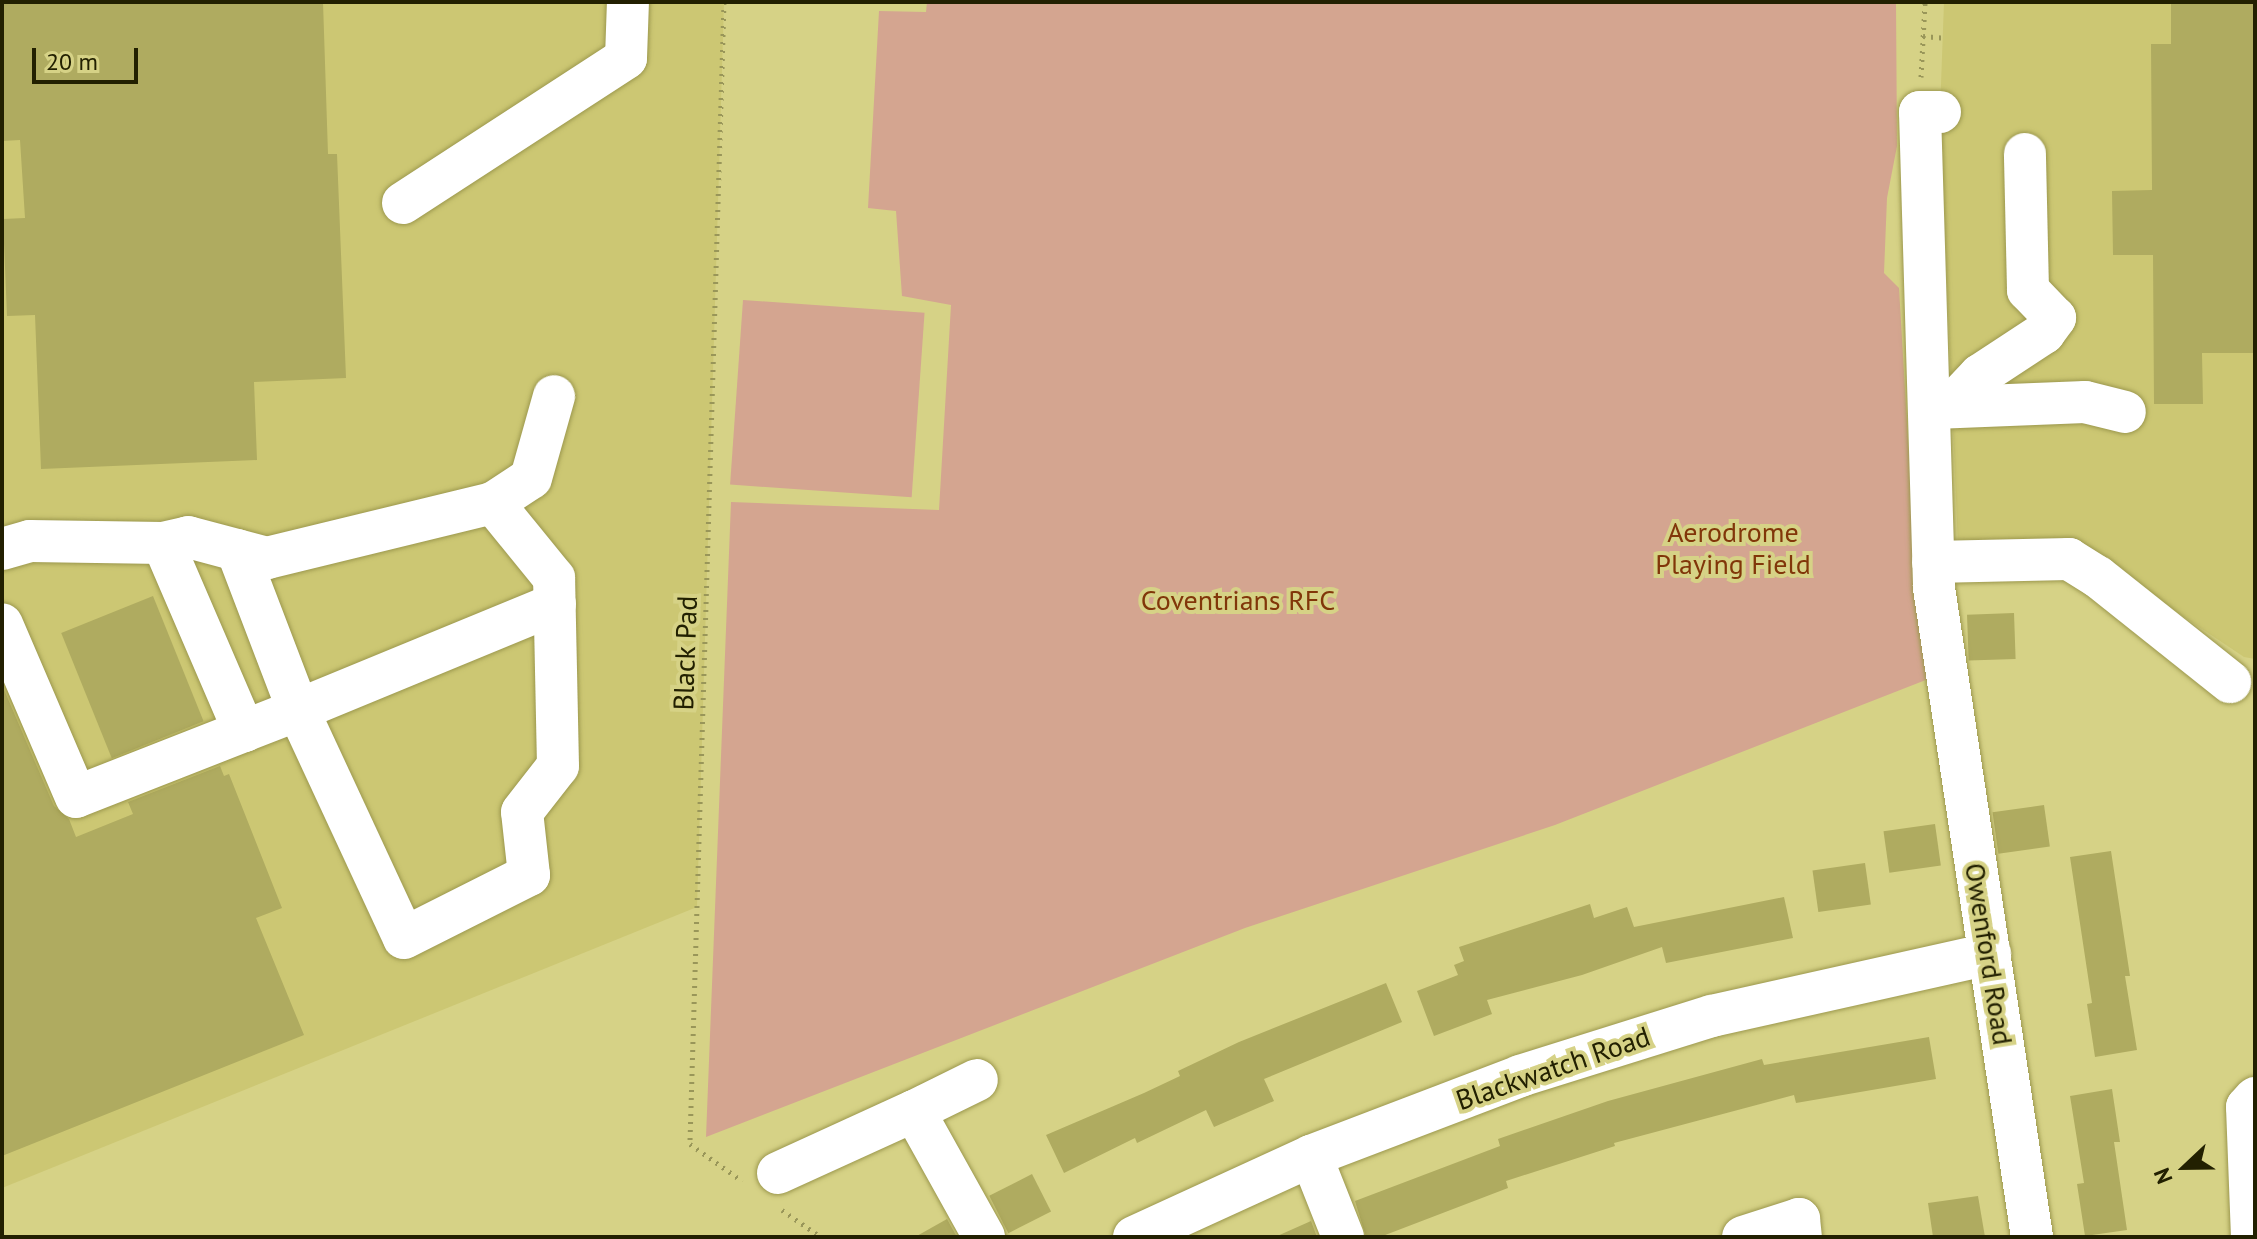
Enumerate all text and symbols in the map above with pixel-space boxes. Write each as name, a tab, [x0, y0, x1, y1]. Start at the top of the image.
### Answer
scale bar	[36, 32, 142, 82]
text: 20 m	[46, 46, 98, 77]
park label: Aerodrome Playing Field	[1655, 515, 1811, 581]
park label: Coventrians RFC	[1141, 583, 1335, 617]
street label: Black Pad	[666, 595, 704, 711]
street label: Owenford Road	[1958, 861, 2020, 1047]
street label: Blackwatch Road	[1452, 1019, 1654, 1117]
north arrow	[2145, 1127, 2225, 1207]
text: N	[2147, 1164, 2178, 1188]

